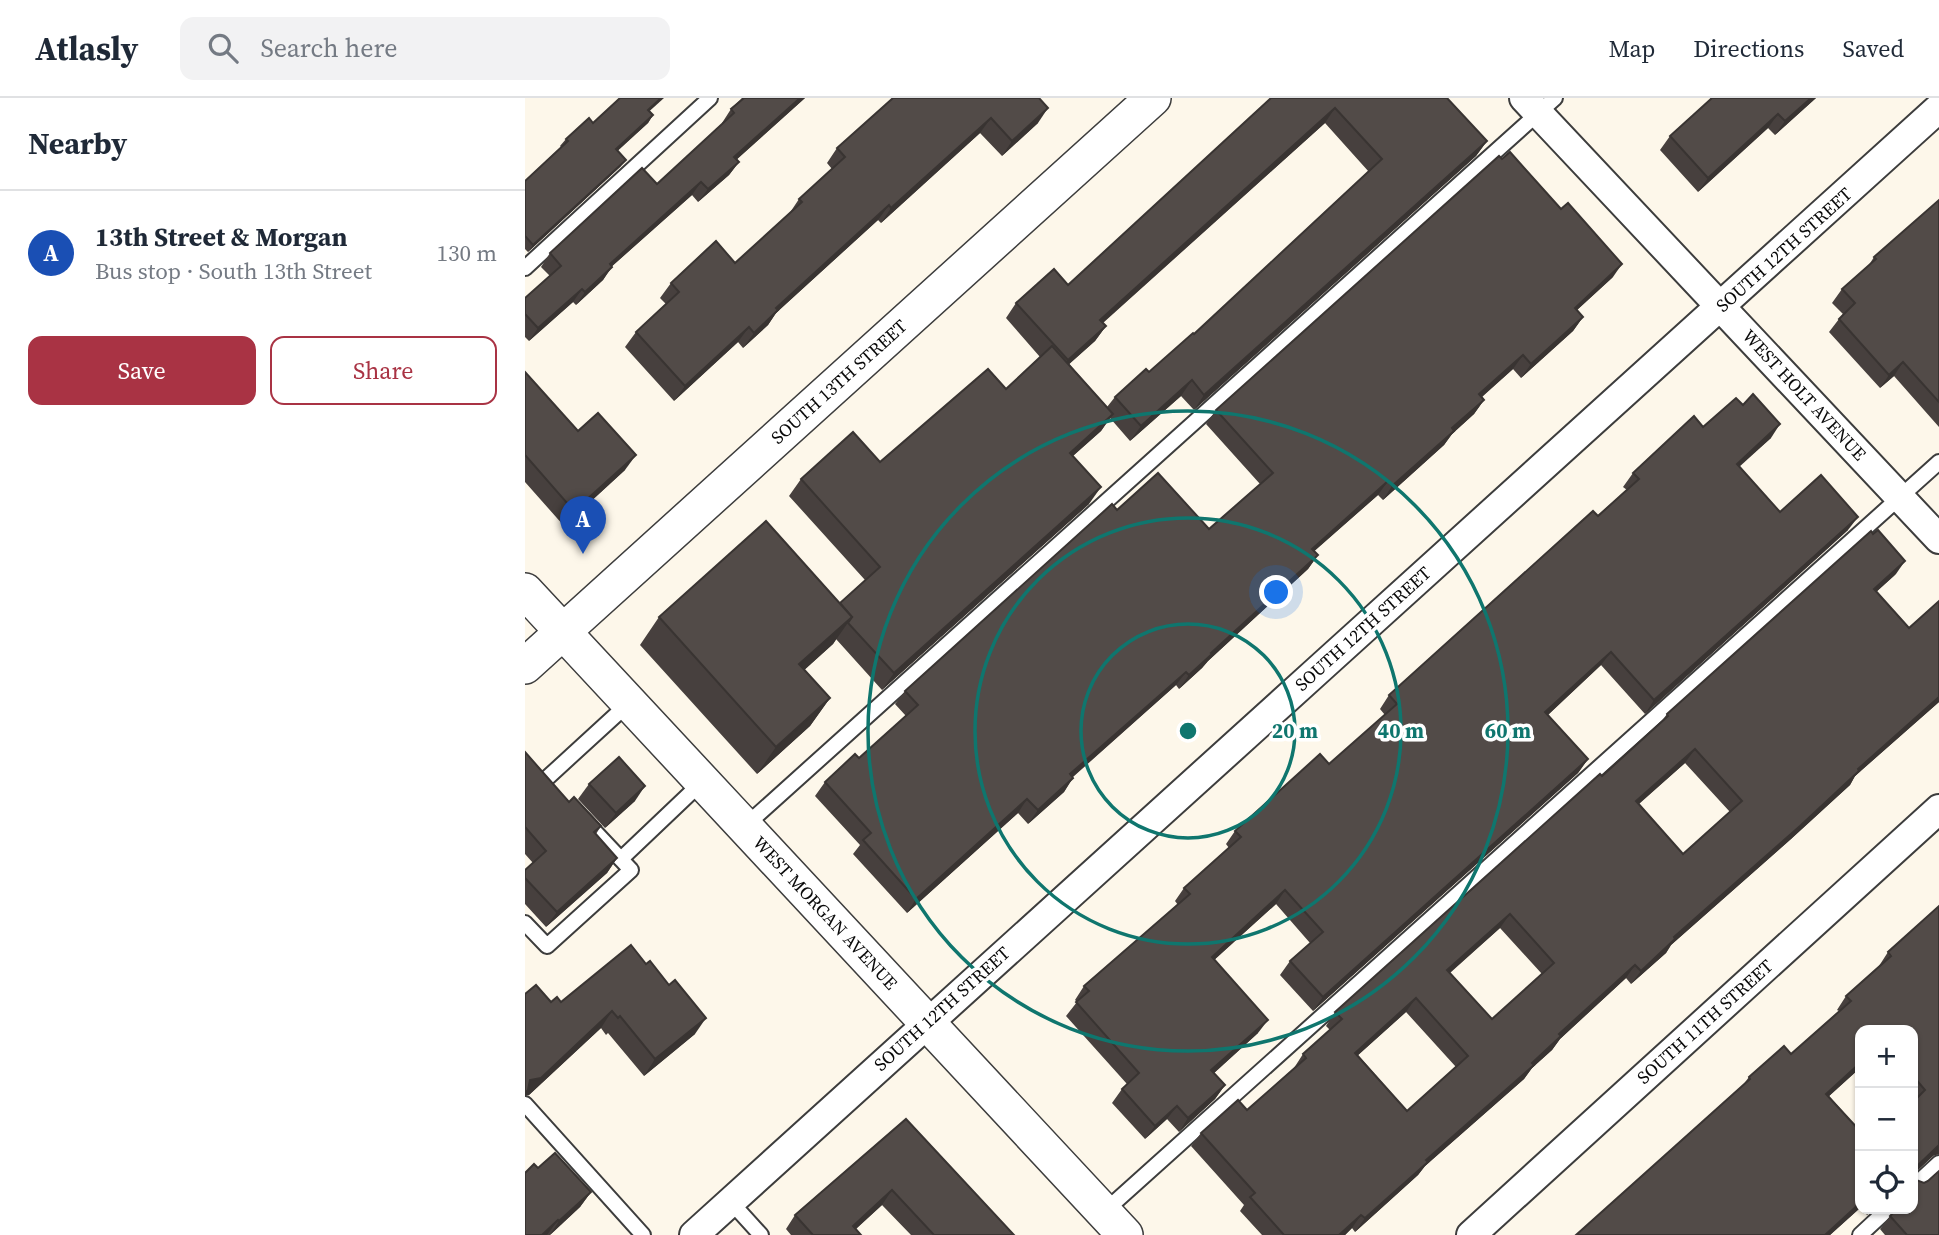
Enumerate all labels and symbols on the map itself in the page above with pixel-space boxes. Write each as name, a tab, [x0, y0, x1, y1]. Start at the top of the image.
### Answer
street label: SOUTH 12TH STREET	[1710, 182, 1857, 318]
street label: SOUTH 13TH STREET	[765, 314, 912, 450]
street label: WEST HOLT AVENUE	[1737, 323, 1872, 466]
pin: A	[560, 496, 606, 554]
street label: SOUTH 12TH STREET	[1289, 561, 1436, 697]
your location	[1259, 575, 1293, 609]
text: 20 m	[1272, 716, 1318, 745]
text: 40 m	[1378, 716, 1424, 745]
text: 60 m	[1485, 716, 1531, 745]
centre of rings	[1176, 719, 1200, 743]
street label: WEST MORGAN AVENUE	[747, 830, 904, 995]
street label: SOUTH 12TH STREET	[868, 941, 1015, 1077]
street label: SOUTH 11TH STREET	[1631, 954, 1778, 1090]

